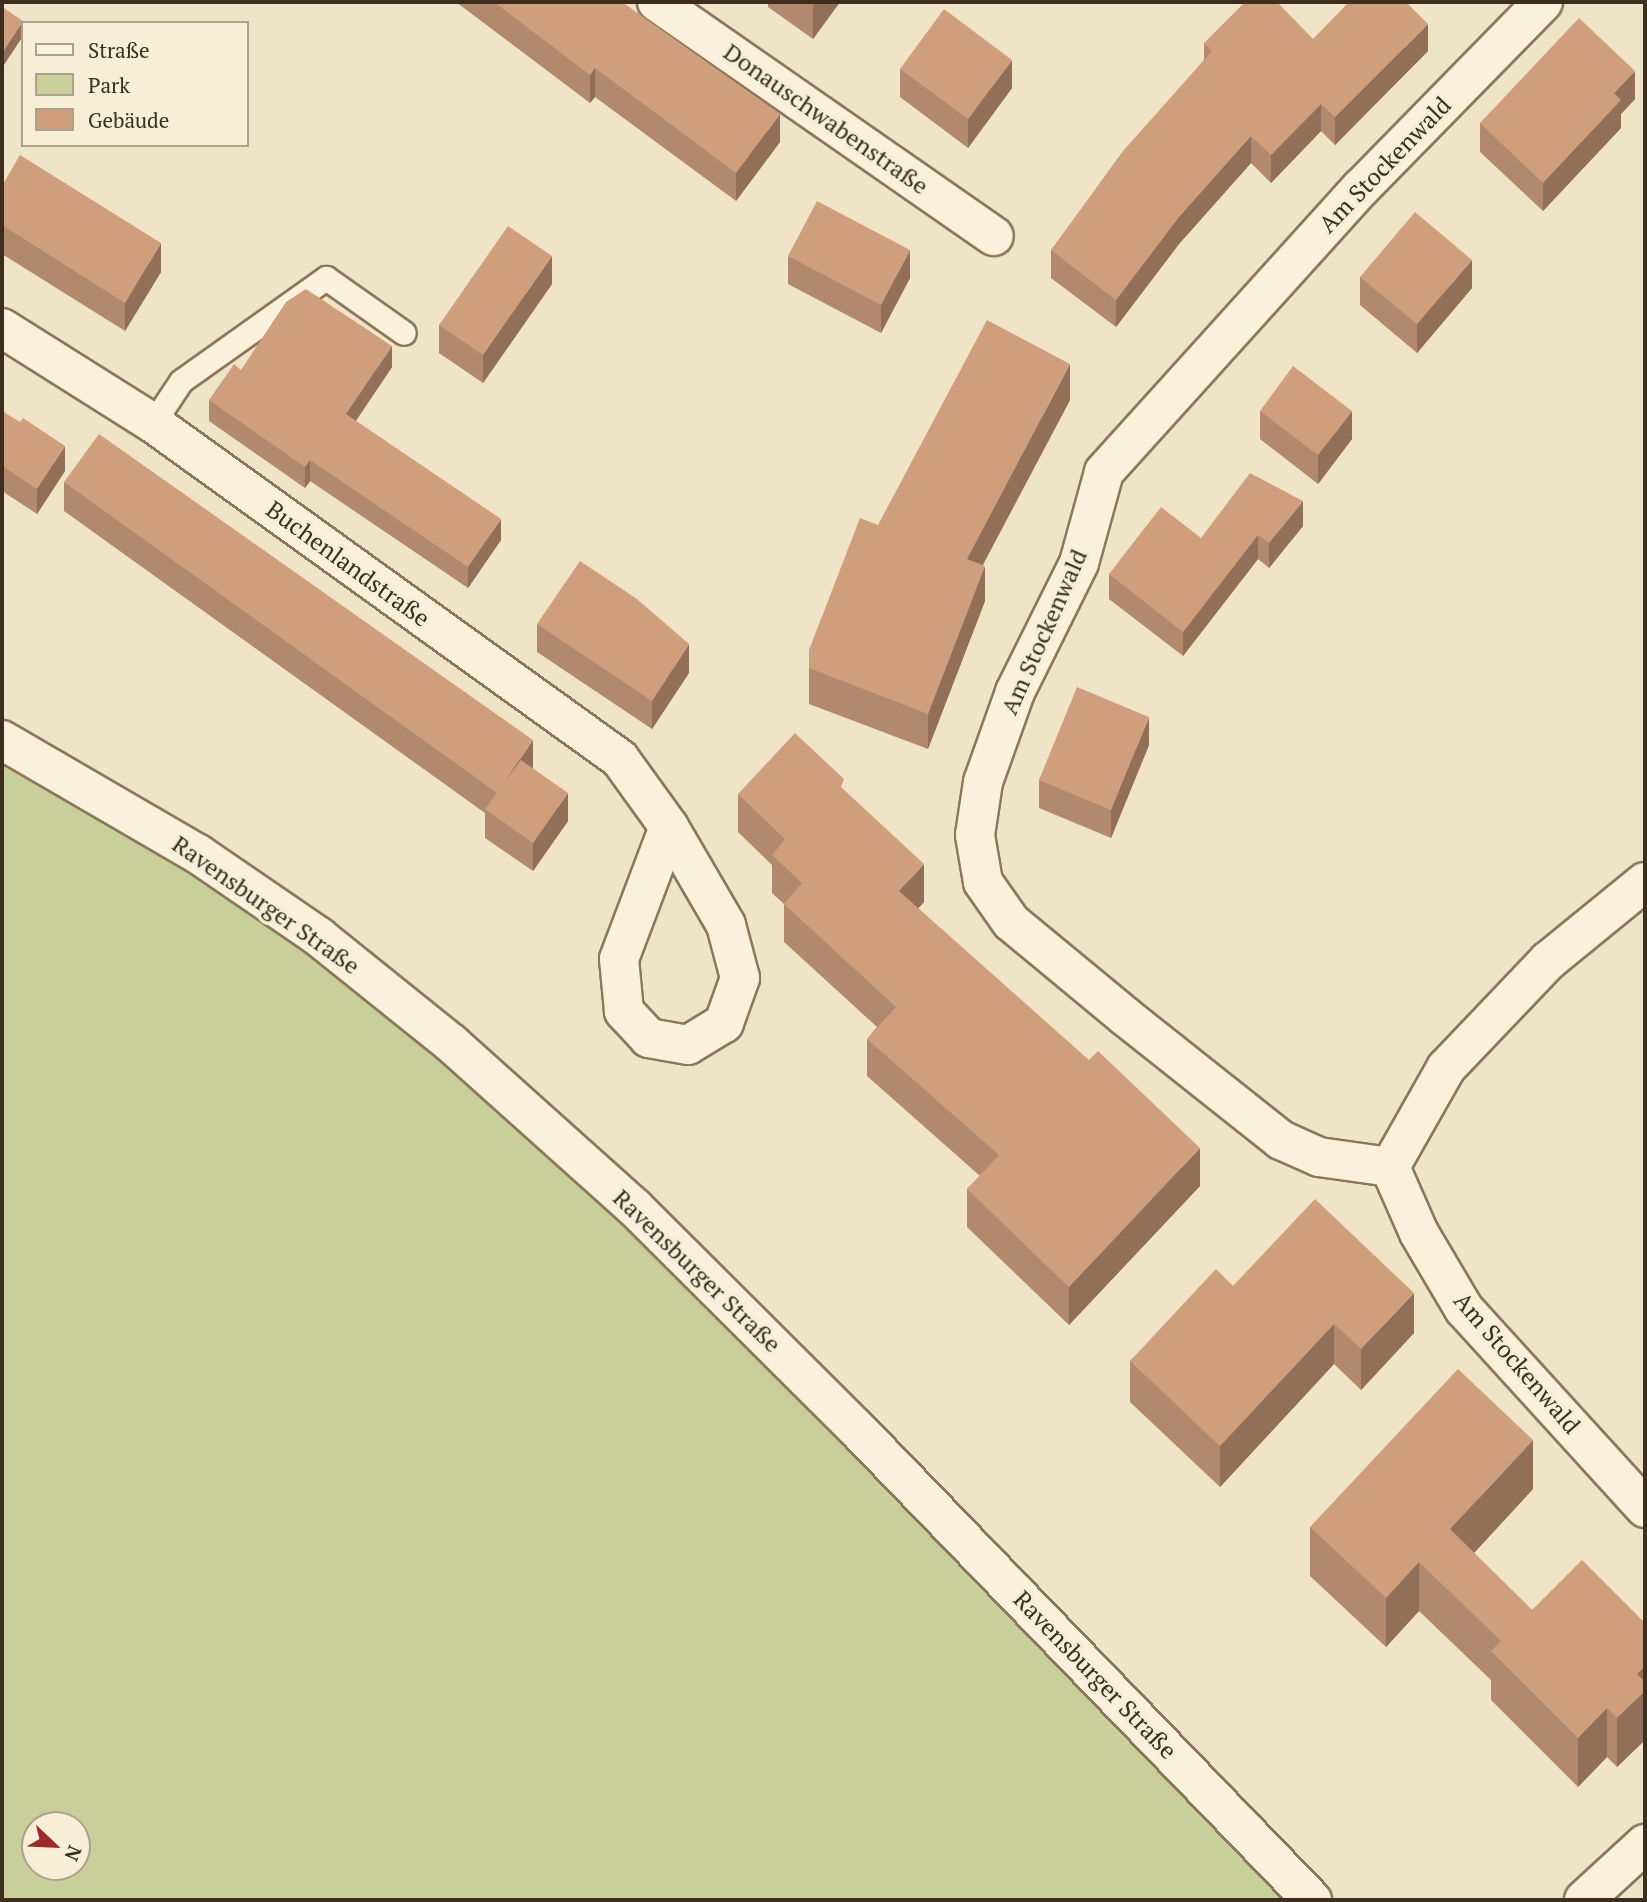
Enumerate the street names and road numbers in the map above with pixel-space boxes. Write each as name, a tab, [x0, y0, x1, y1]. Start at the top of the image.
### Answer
street label: Donauschwabenstraße	[718, 37, 934, 201]
street label: Am Stockenwald	[1313, 91, 1457, 239]
street label: Buchenlandstraße	[261, 495, 435, 633]
street label: Am Stockenwald	[995, 545, 1093, 719]
street label: Ravensburger Straße	[167, 829, 365, 981]
street label: Ravensburger Straße	[607, 1183, 787, 1359]
street label: Am Stockenwald	[1448, 1286, 1586, 1440]
street label: Ravensburger Straße	[1007, 1585, 1183, 1765]

